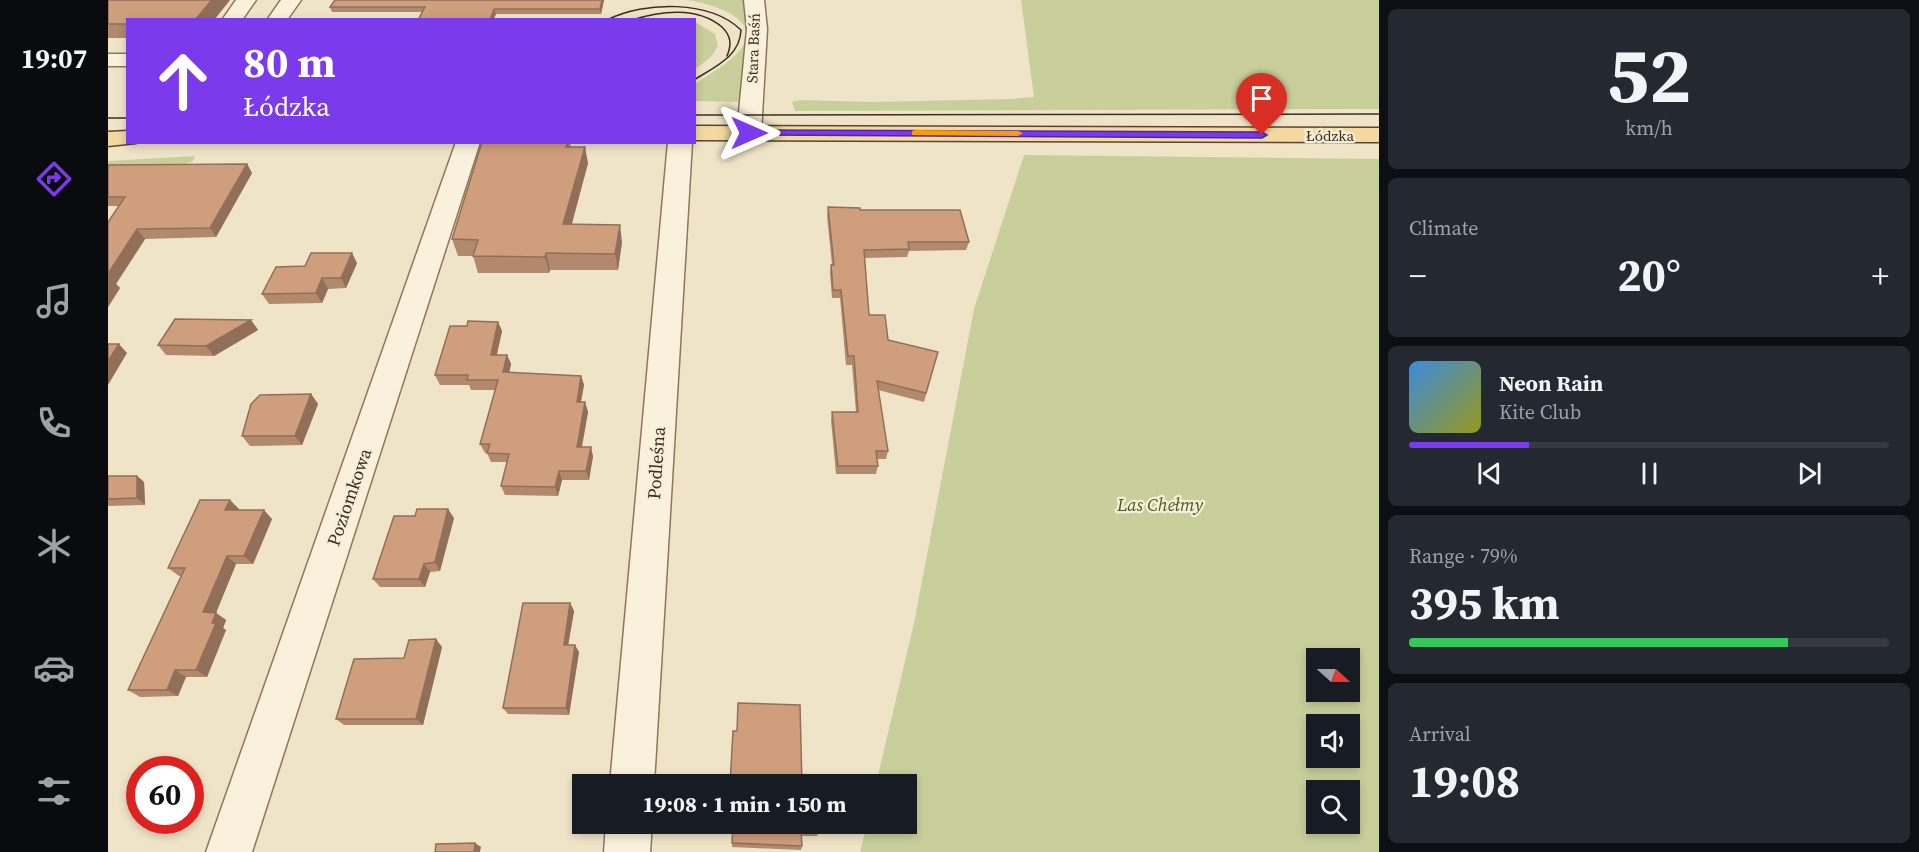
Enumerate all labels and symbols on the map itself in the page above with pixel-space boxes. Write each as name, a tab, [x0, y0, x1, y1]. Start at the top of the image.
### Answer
street label: Stara Baśń	[741, 13, 765, 83]
pin	[1236, 73, 1287, 135]
position arrow	[717, 101, 781, 165]
street label: Łódzka	[1306, 125, 1355, 146]
street label: Podleśna	[641, 425, 671, 500]
street label: Poziomkowa	[321, 444, 378, 549]
park label: Las Chełmy	[1116, 492, 1203, 517]
north arrow	[1306, 648, 1360, 702]
speed limit sign: 60	[126, 756, 204, 834]

